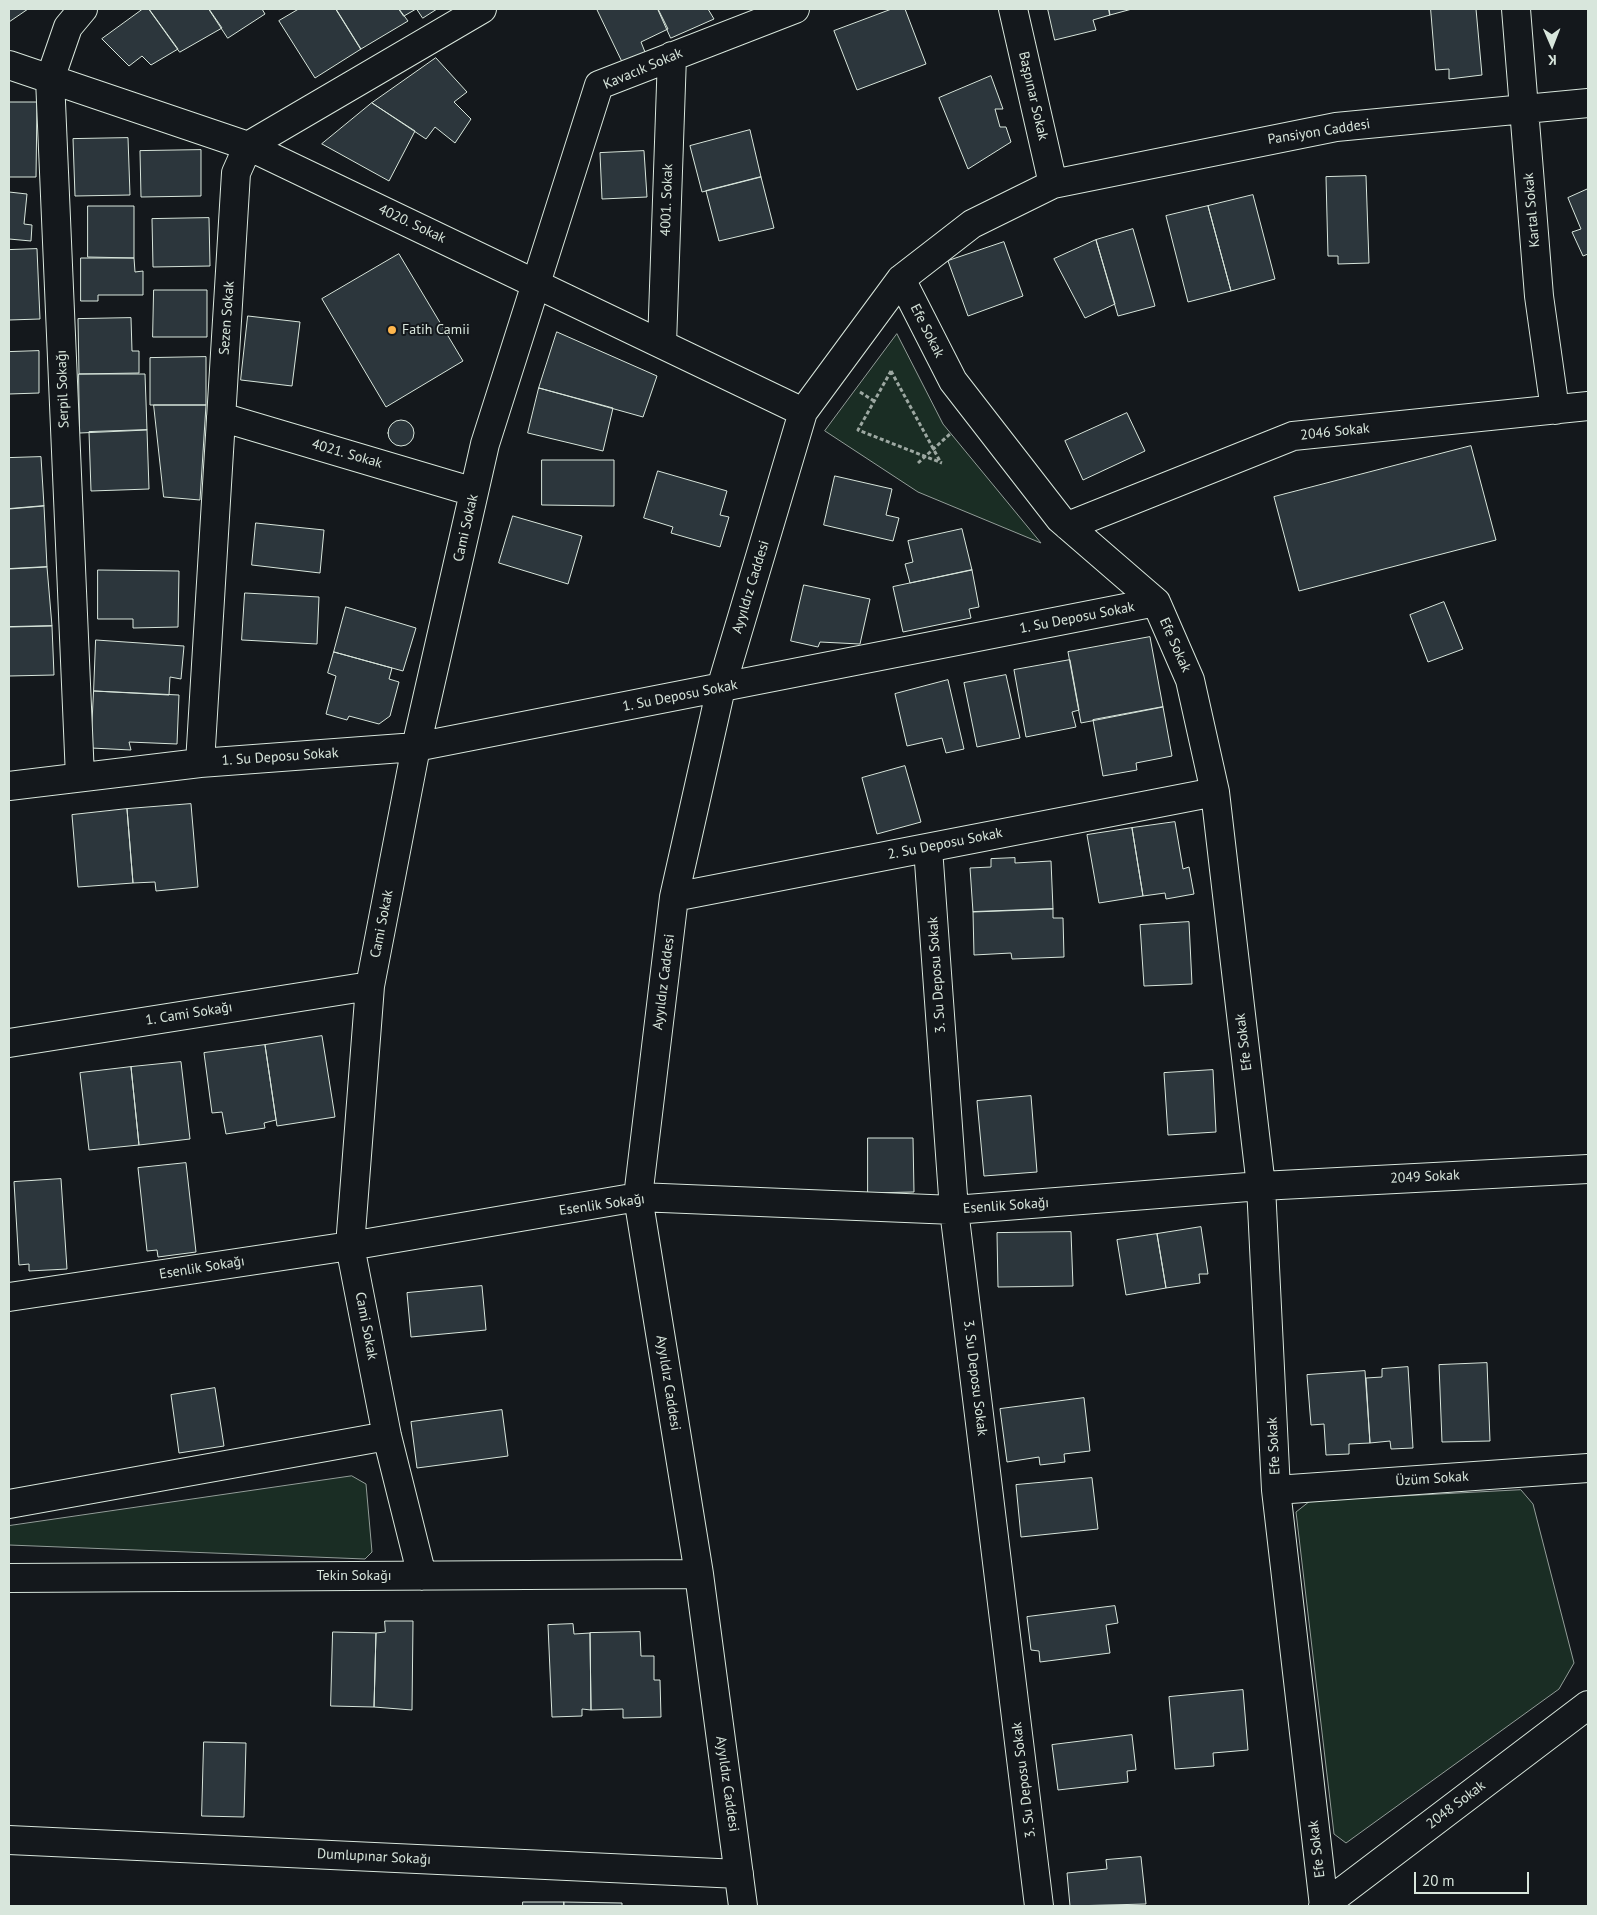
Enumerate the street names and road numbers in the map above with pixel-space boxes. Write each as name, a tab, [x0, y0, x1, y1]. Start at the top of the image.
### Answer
street label: Kavacık Sokak	[601, 45, 685, 93]
street label: Başpınar Sokak	[1015, 50, 1051, 142]
street label: Pansiyon Caddesi	[1267, 116, 1371, 148]
street label: 4001. Sokak	[657, 163, 677, 237]
street label: Kartal Sokak	[1520, 172, 1544, 248]
street label: 4020. Sokak	[376, 201, 448, 247]
street label: Sezen Sokak	[216, 280, 238, 356]
street label: Efe Sokak	[906, 301, 948, 361]
street label: Serpil Sokağı	[53, 350, 73, 428]
street label: 2046 Sokak	[1300, 420, 1370, 444]
street label: 4021. Sokak	[310, 436, 384, 472]
street label: Cami Sokak	[450, 493, 482, 563]
street label: Ayyıldız Caddesi	[729, 538, 773, 636]
street label: 1. Su Deposu Sokak	[1018, 599, 1136, 637]
street label: Efe Sokak	[1156, 615, 1194, 675]
street label: 1. Su Deposu Sokak	[621, 677, 739, 715]
street label: 1. Su Deposu Sokak	[221, 745, 339, 769]
street label: 2. Su Deposu Sokak	[886, 825, 1004, 863]
street label: Cami Sokak	[367, 889, 397, 959]
street label: 3. Su Deposu Sokak	[925, 916, 949, 1034]
street label: Ayyıldız Caddesi	[650, 933, 678, 1031]
street label: 1. Cami Sokağı	[144, 999, 234, 1029]
street label: Efe Sokak	[1232, 1012, 1256, 1072]
street label: 2049 Sokak	[1390, 1167, 1460, 1187]
street label: Esenlik Sokağı	[558, 1191, 646, 1219]
street label: Esenlik Sokağı	[962, 1195, 1050, 1217]
street label: Esenlik Sokağı	[158, 1253, 246, 1283]
street label: Cami Sokak	[351, 1291, 381, 1361]
street label: 3. Su Deposu Sokak	[960, 1319, 990, 1437]
street label: Ayyıldız Caddesi	[652, 1334, 684, 1432]
street label: Efe Sokak	[1264, 1417, 1284, 1475]
street label: Üzüm Sokak	[1395, 1468, 1469, 1490]
street label: Tekin Sokağı	[317, 1568, 391, 1584]
street label: 3. Su Deposu Sokak	[1009, 1721, 1039, 1839]
street label: Ayyıldız Caddesi	[712, 1735, 742, 1833]
street label: 2048 Sokak	[1423, 1777, 1489, 1833]
street label: Efe Sokak	[1305, 1819, 1329, 1879]
street label: Dumlupınar Sokağı	[317, 1846, 431, 1868]

